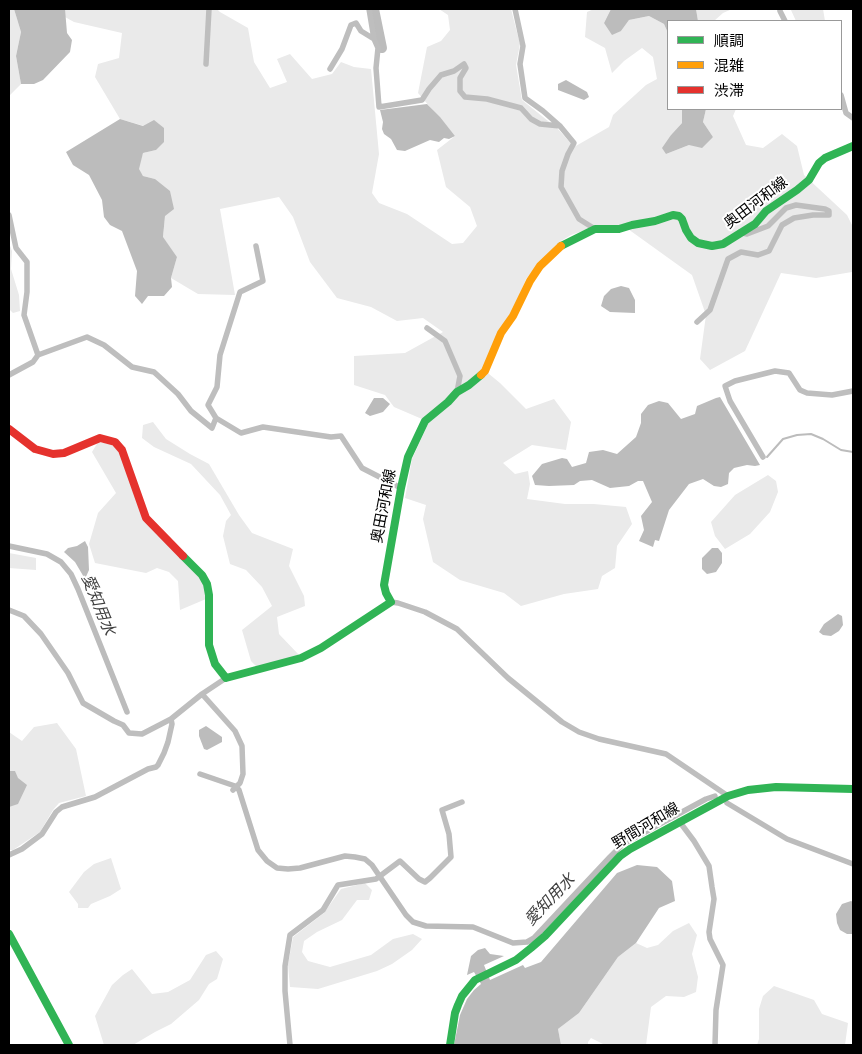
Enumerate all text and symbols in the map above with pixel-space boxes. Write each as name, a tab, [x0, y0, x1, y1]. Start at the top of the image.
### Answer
legend	[667, 20, 842, 110]
text: 順調	[714, 32, 744, 50]
text: 混雑	[714, 57, 744, 75]
text: 渋滞	[714, 82, 744, 100]
street label: 奥田河和線	[721, 173, 791, 233]
street label: 奥田河和線	[368, 467, 400, 545]
water label: 愛知用水	[77, 572, 119, 638]
street label: 野間河和線	[609, 799, 683, 853]
water label: 愛知用水	[521, 870, 579, 930]

